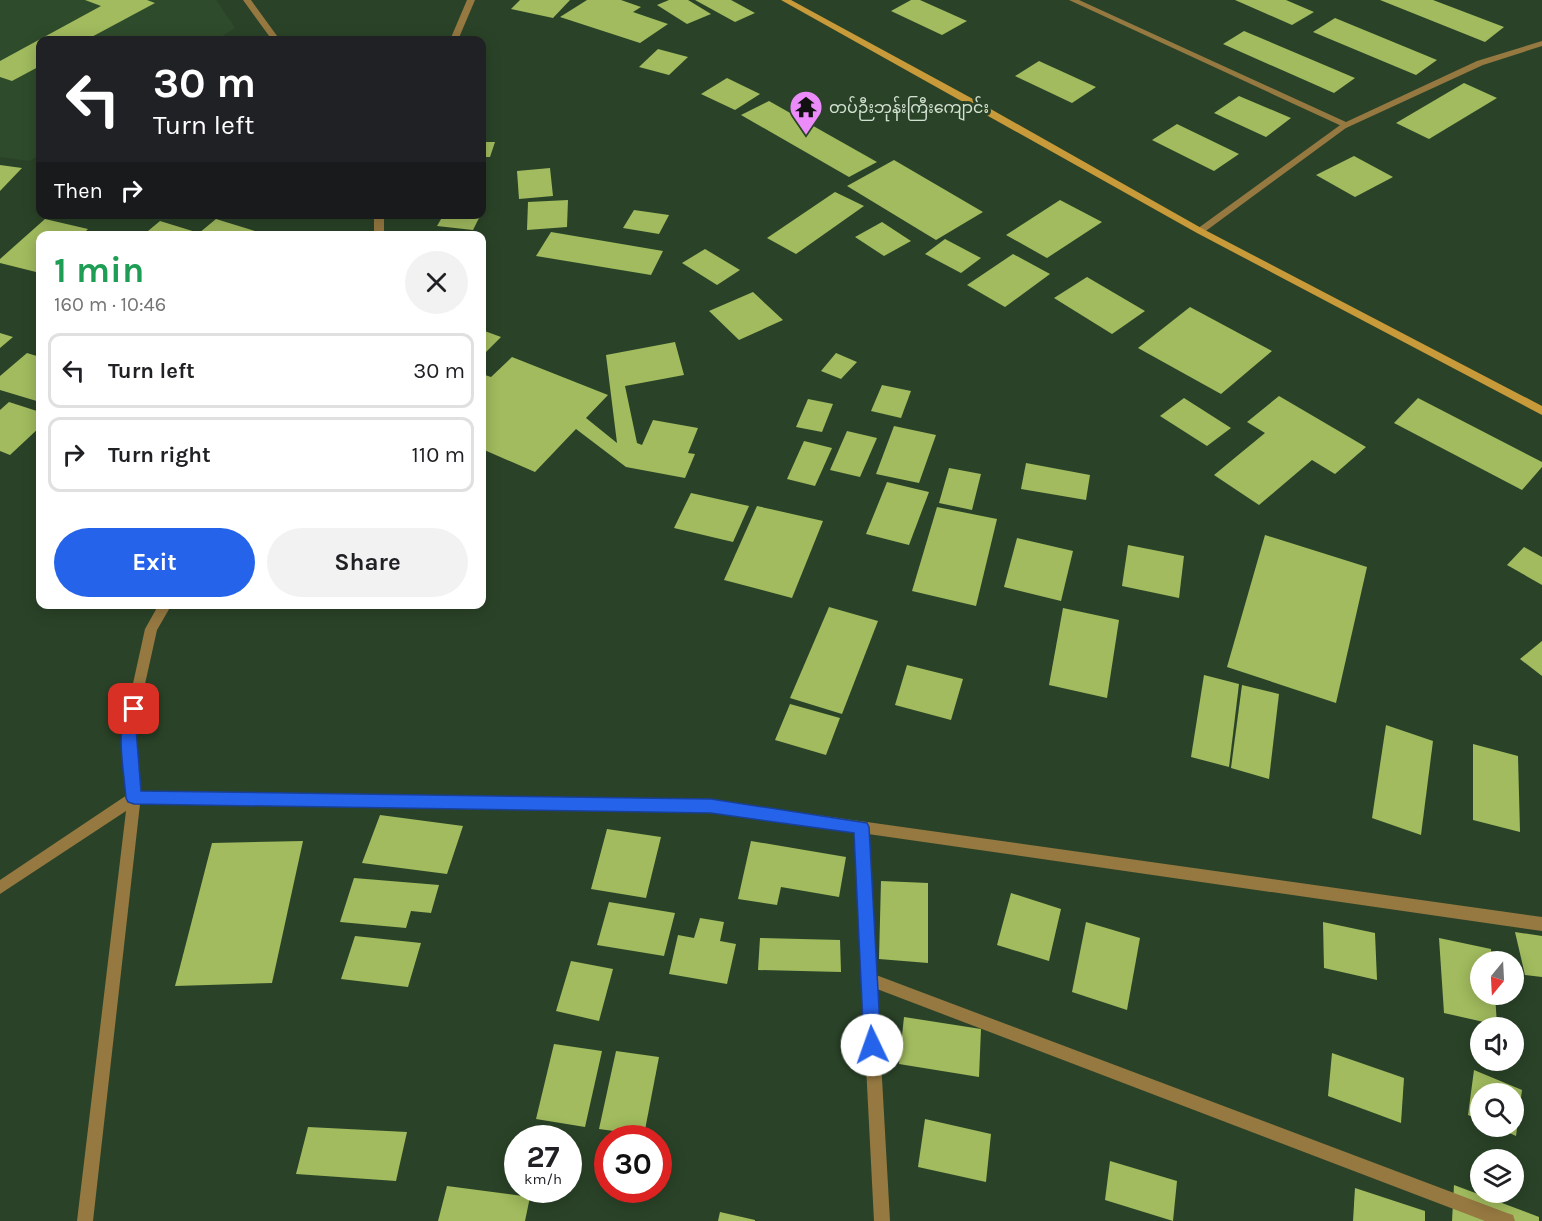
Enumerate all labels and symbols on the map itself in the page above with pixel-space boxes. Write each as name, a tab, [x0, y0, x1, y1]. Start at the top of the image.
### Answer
temple icon: တပ်ဉီးဘုန်းကြီးကျောင်း	[788, 89, 824, 136]
place label: တပ်ဉီးဘုန်းကြီးကျောင်း	[829, 96, 989, 122]
pin	[108, 683, 159, 734]
north arrow	[1470, 951, 1524, 1005]
position arrow	[840, 1013, 904, 1077]
speed limit sign: 30	[594, 1125, 672, 1203]

